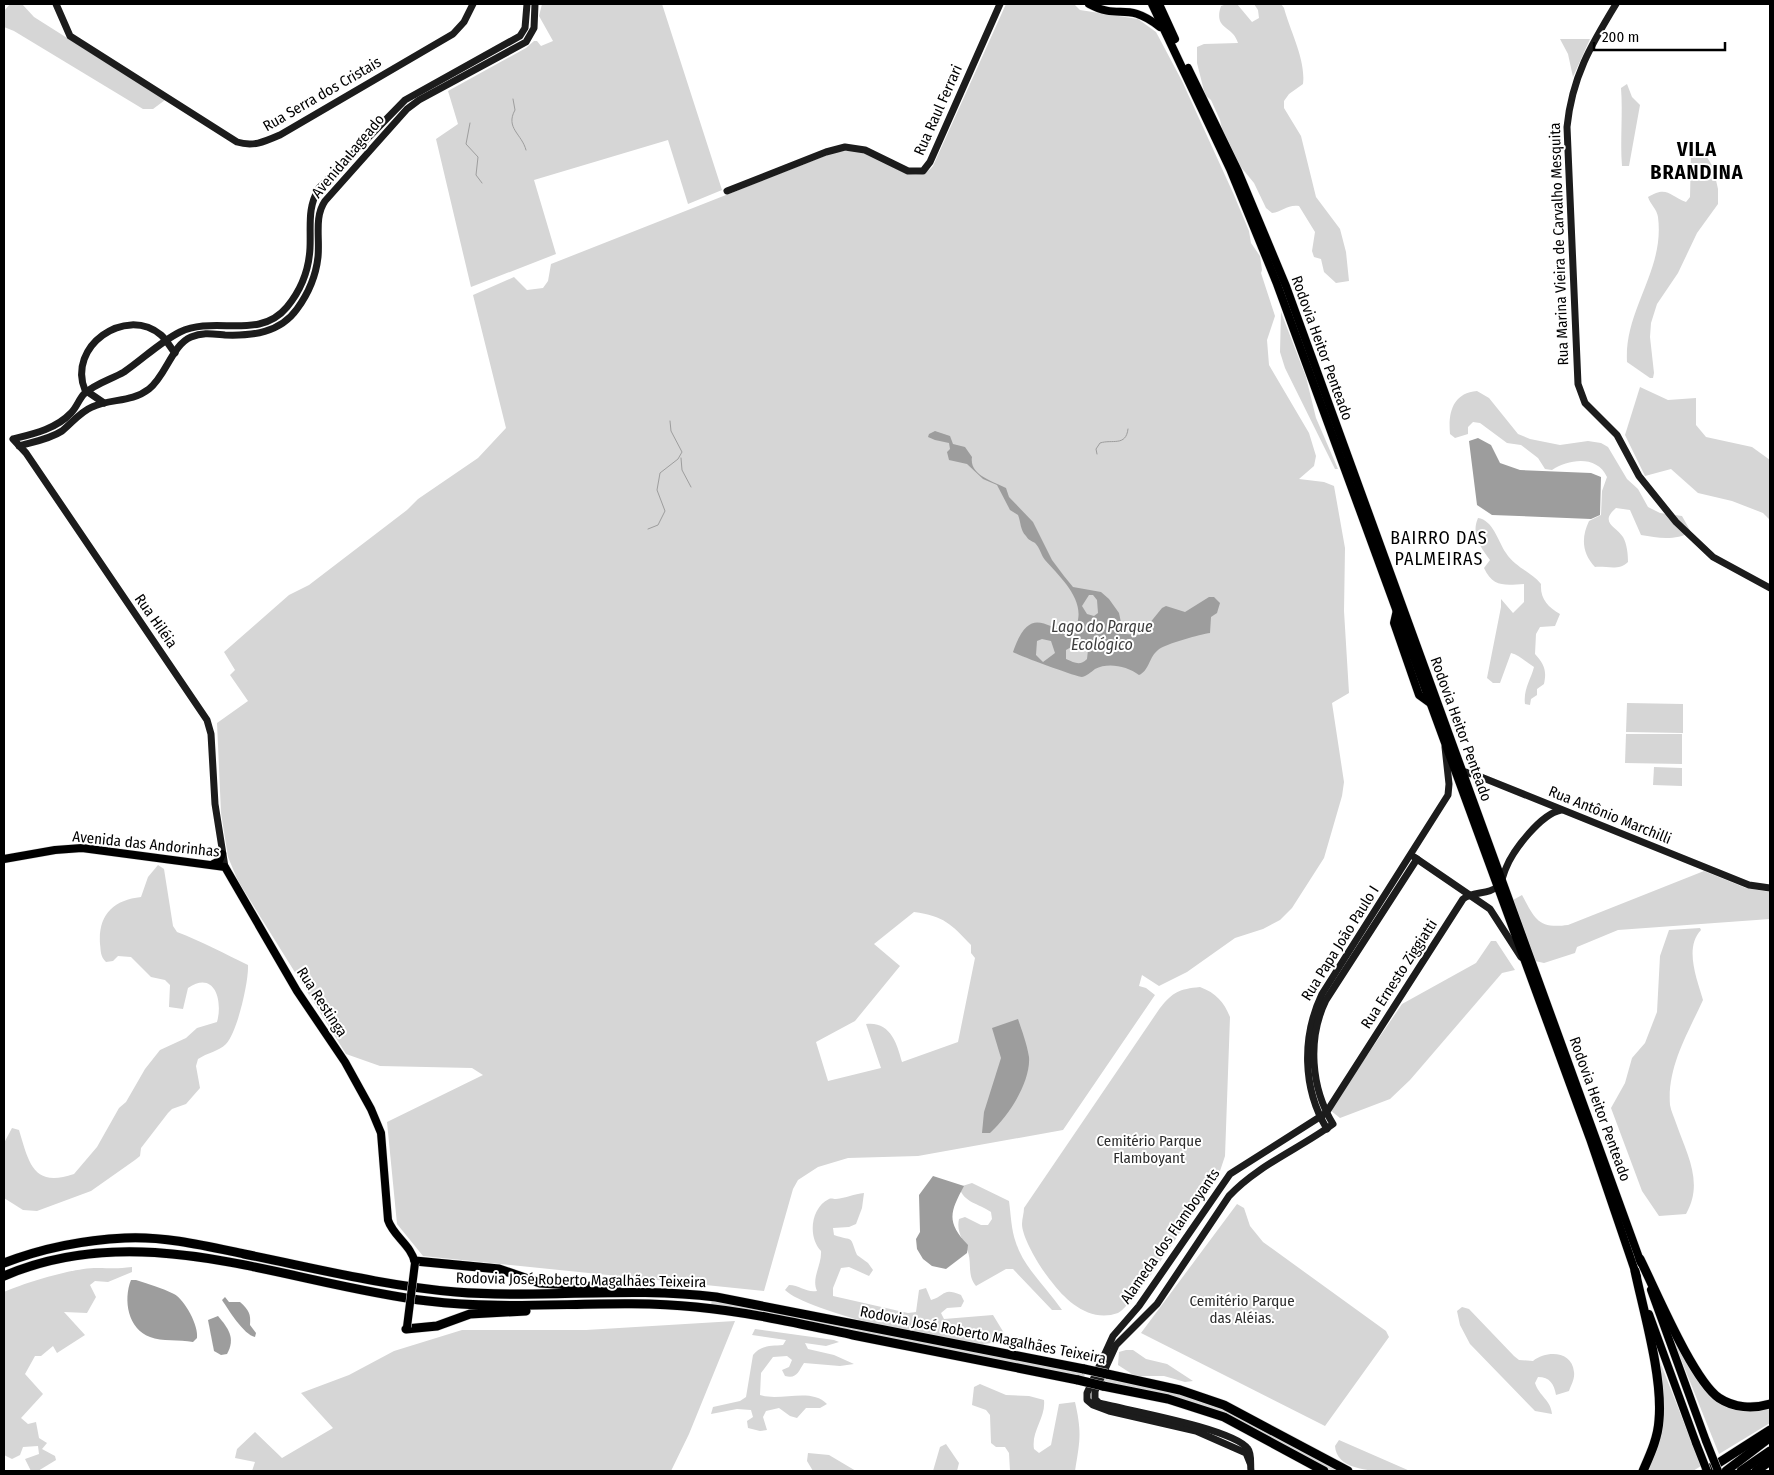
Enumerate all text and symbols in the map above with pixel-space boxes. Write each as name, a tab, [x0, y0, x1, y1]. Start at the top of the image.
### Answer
scale bar	[1594, 20, 1725, 52]
text: 200 m	[1602, 28, 1639, 46]
street label: Rua Serra dos Cristais	[260, 53, 384, 135]
street label: Rua Raul Ferrari	[910, 62, 966, 158]
street label: Avenida Lageado	[308, 110, 388, 201]
street label: Rua Marina Vieira de Carvalho Mesquita	[1546, 122, 1572, 366]
district label: VILA BRANDINA	[1650, 137, 1744, 184]
street label: Rodovia Heitor Penteado	[1287, 273, 1357, 423]
district label: BAIRRO DAS PALMEIRAS	[1390, 527, 1488, 570]
street label: Rua Hiléia	[131, 590, 181, 652]
water label: Lago do Parque Ecológico	[1051, 617, 1153, 654]
street label: Rodovia Heitor Penteado	[1426, 654, 1496, 804]
street label: Rua Antônio Marchilli	[1546, 782, 1674, 848]
street label: Avenida das Andorinhas	[71, 827, 221, 861]
street label: Rua Papa João Paulo I	[1297, 882, 1383, 1004]
street label: Rua Ernesto Ziggiatti	[1357, 916, 1441, 1032]
street label: Rua Restinga	[293, 964, 351, 1040]
street label: Rodovia Heitor Penteado	[1565, 1034, 1635, 1184]
park label: Cemitério Parque Flamboyant	[1096, 1132, 1202, 1167]
street label: Alameda dos Flamboyants	[1116, 1165, 1224, 1307]
street label: Rodovia José Roberto Magalhães Teixeira	[456, 1269, 706, 1291]
park label: Cemitério Parque das Aléias.	[1189, 1292, 1295, 1327]
street label: Rodovia José Roberto Magalhães Teixeira	[858, 1302, 1108, 1368]

